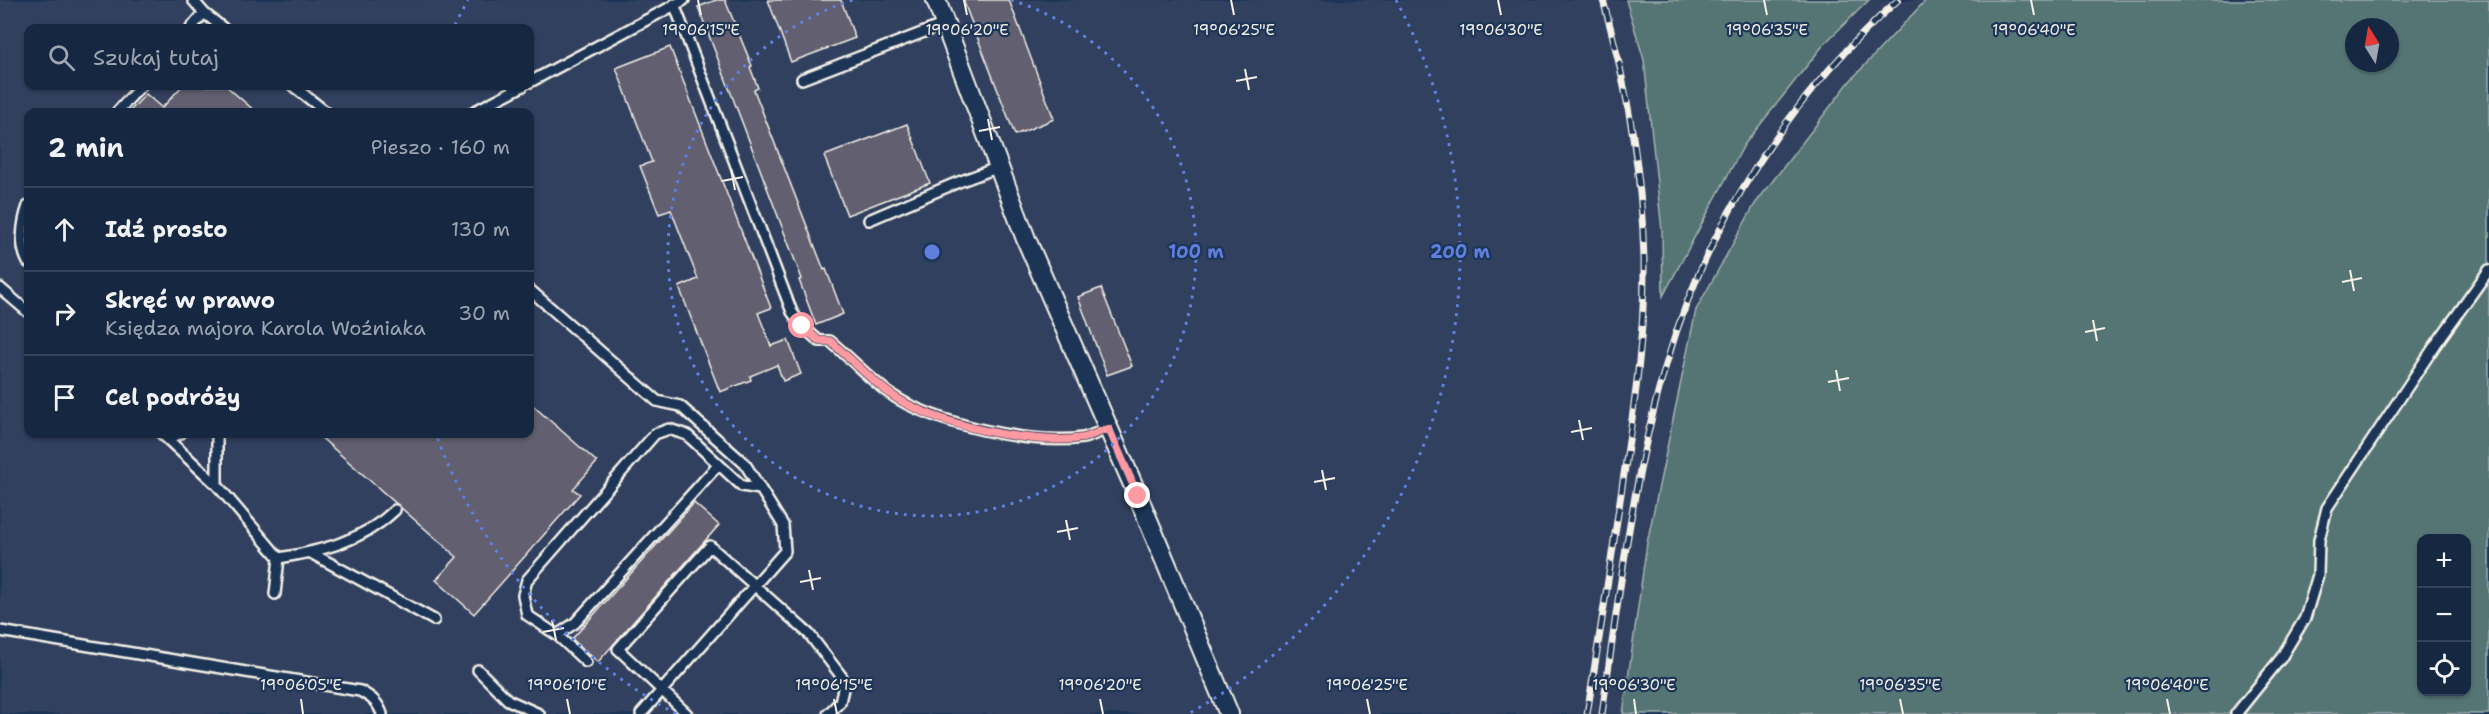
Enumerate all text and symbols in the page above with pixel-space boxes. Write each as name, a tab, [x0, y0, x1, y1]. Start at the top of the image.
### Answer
north arrow	[2345, 18, 2399, 72]
text: 19°06'15"E	[662, 20, 740, 40]
text: 19°06'20"E	[925, 20, 1009, 40]
text: 19°06'25"E	[1193, 20, 1275, 40]
text: 19°06'30"E	[1459, 20, 1543, 40]
text: 19°06'35"E	[1726, 20, 1808, 40]
text: 19°06'40"E	[1992, 20, 2076, 40]
search box	[24, 24, 534, 90]
icon: search	[45, 41, 78, 74]
text: Szukaj tutaj	[93, 43, 219, 72]
text: 2 min	[48, 130, 124, 165]
text: Pieszo · 160 m	[371, 134, 510, 160]
icon: ahead	[48, 213, 81, 246]
text: Idź prosto	[105, 215, 228, 244]
text: 130 m	[451, 216, 510, 242]
text: 100 m	[1168, 240, 1224, 264]
text: 200 m	[1430, 240, 1491, 264]
centre of rings	[922, 242, 942, 262]
text: Skręć w prawo	[105, 286, 275, 315]
icon: right	[48, 297, 81, 330]
text: 30 m	[458, 300, 510, 326]
route start	[788, 312, 814, 338]
text: Księdza majora Karola Woźniaka	[105, 315, 426, 341]
icon: arrive	[48, 381, 81, 414]
text: Cel podróży	[105, 383, 241, 412]
route end	[1124, 482, 1150, 508]
map controls	[2417, 534, 2471, 696]
button: +	[2417, 534, 2471, 588]
button: −	[2417, 588, 2471, 642]
button: locate	[2417, 642, 2471, 696]
text: 19°06'05"E	[260, 675, 342, 695]
text: 19°06'10"E	[527, 675, 607, 695]
text: 19°06'15"E	[795, 675, 873, 695]
text: 19°06'20"E	[1058, 675, 1142, 695]
text: 19°06'25"E	[1326, 675, 1408, 695]
text: 19°06'30"E	[1592, 675, 1676, 695]
text: 19°06'35"E	[1859, 675, 1941, 695]
text: 19°06'40"E	[2125, 675, 2209, 695]

